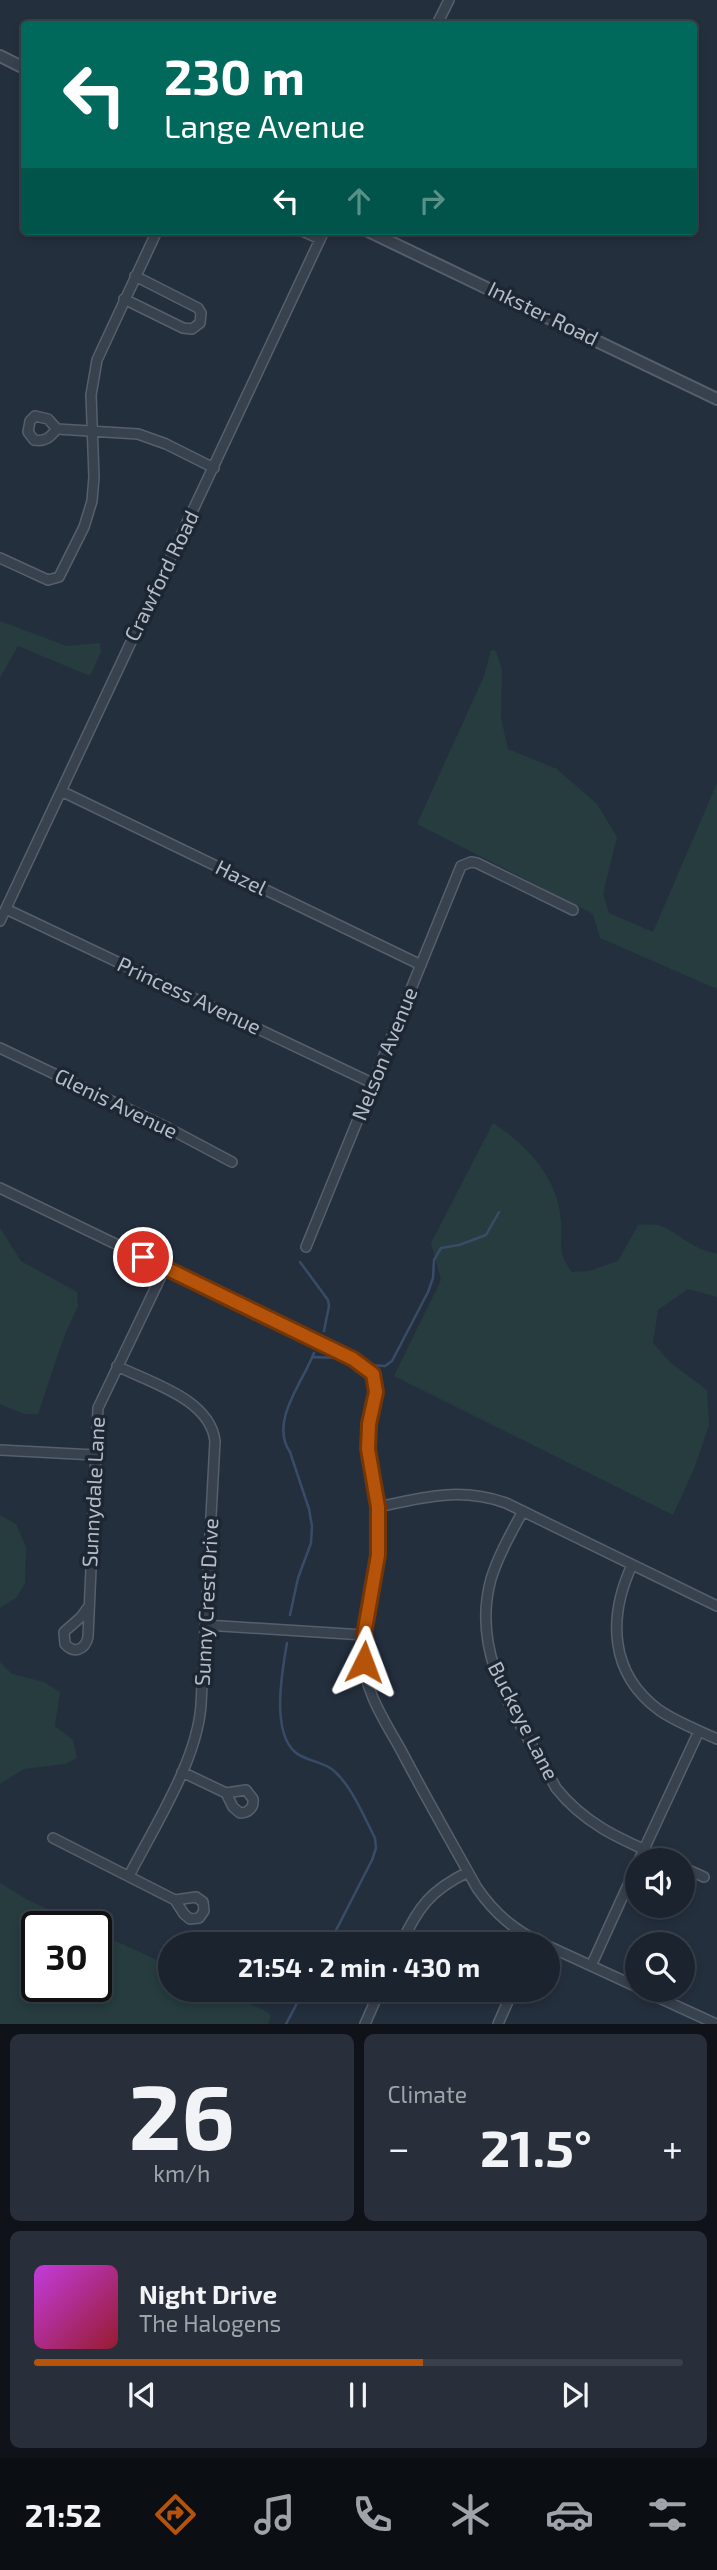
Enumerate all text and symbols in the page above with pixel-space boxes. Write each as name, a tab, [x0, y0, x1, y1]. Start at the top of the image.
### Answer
text: 230 m	[164, 46, 305, 105]
icon: left	[49, 49, 140, 140]
text: Lange Avenue	[164, 106, 365, 144]
icon: left	[267, 182, 305, 220]
icon: ahead	[340, 182, 378, 220]
icon: right	[413, 182, 451, 220]
street label: Inkster Road	[485, 275, 603, 350]
street label: Crawford Road	[118, 506, 203, 645]
street label: Hazel	[212, 854, 272, 900]
street label: Princess Avenue	[114, 950, 265, 1039]
street label: Nelson Avenue	[345, 983, 422, 1124]
street label: Glenis Avenue	[51, 1062, 182, 1143]
pin	[113, 1227, 173, 1287]
icon: arrive	[124, 1238, 162, 1276]
street label: Sunnydale Lane	[76, 1416, 109, 1568]
street label: Sunny Crest Drive	[189, 1517, 222, 1687]
position arrow	[327, 1625, 401, 1699]
street label: Buckeye Lane	[484, 1657, 565, 1784]
map controls	[625, 1848, 695, 2002]
button: sound	[625, 1848, 695, 1918]
speed limit sign: 30	[21, 1911, 112, 2002]
button: search	[625, 1932, 695, 2002]
text: 21:54 · 2 min · 430 m	[238, 1951, 480, 1982]
text: 26	[128, 2059, 235, 2168]
text: Climate	[388, 2080, 467, 2108]
text: 21.5°	[480, 2115, 592, 2177]
text: −	[388, 2124, 410, 2170]
text: +	[662, 2124, 683, 2170]
text: km/h	[153, 2159, 210, 2187]
text: Night Drive	[139, 2278, 277, 2309]
text: The Halogens	[139, 2309, 281, 2337]
icon: previous	[123, 2376, 161, 2414]
icon: pause	[339, 2376, 377, 2414]
icon: next	[556, 2376, 594, 2414]
icon: directions	[151, 2490, 200, 2539]
icon: music	[250, 2490, 299, 2539]
icon: phone	[348, 2490, 397, 2539]
icon: climate	[446, 2490, 495, 2539]
icon: car	[545, 2490, 594, 2539]
icon: filters	[643, 2490, 692, 2539]
text: 21:52	[25, 2495, 102, 2533]

